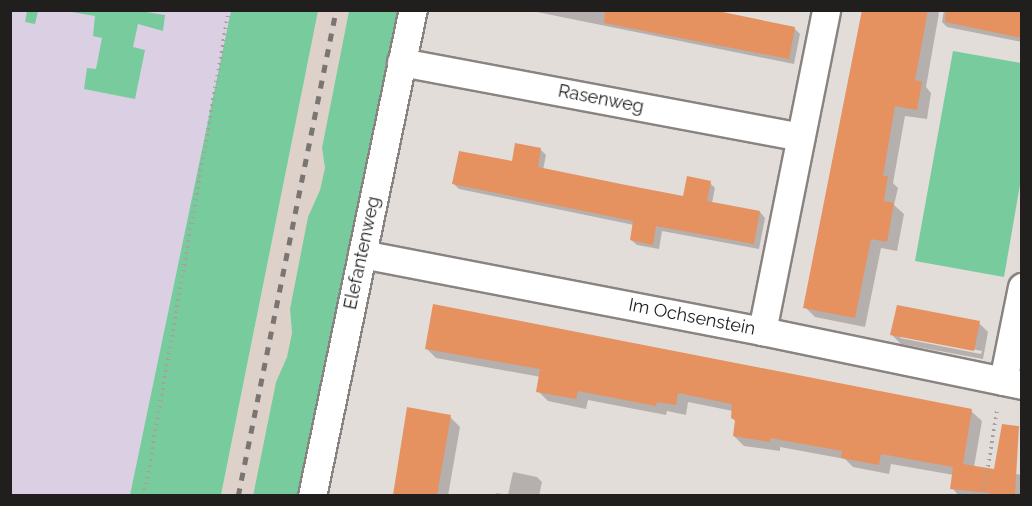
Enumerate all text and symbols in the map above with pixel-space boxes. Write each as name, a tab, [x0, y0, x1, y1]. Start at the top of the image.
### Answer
street label: Rasenweg	[556, 80, 646, 118]
street label: Elefantenweg	[339, 194, 385, 312]
street label: Im Ochsenstein	[627, 294, 757, 340]

